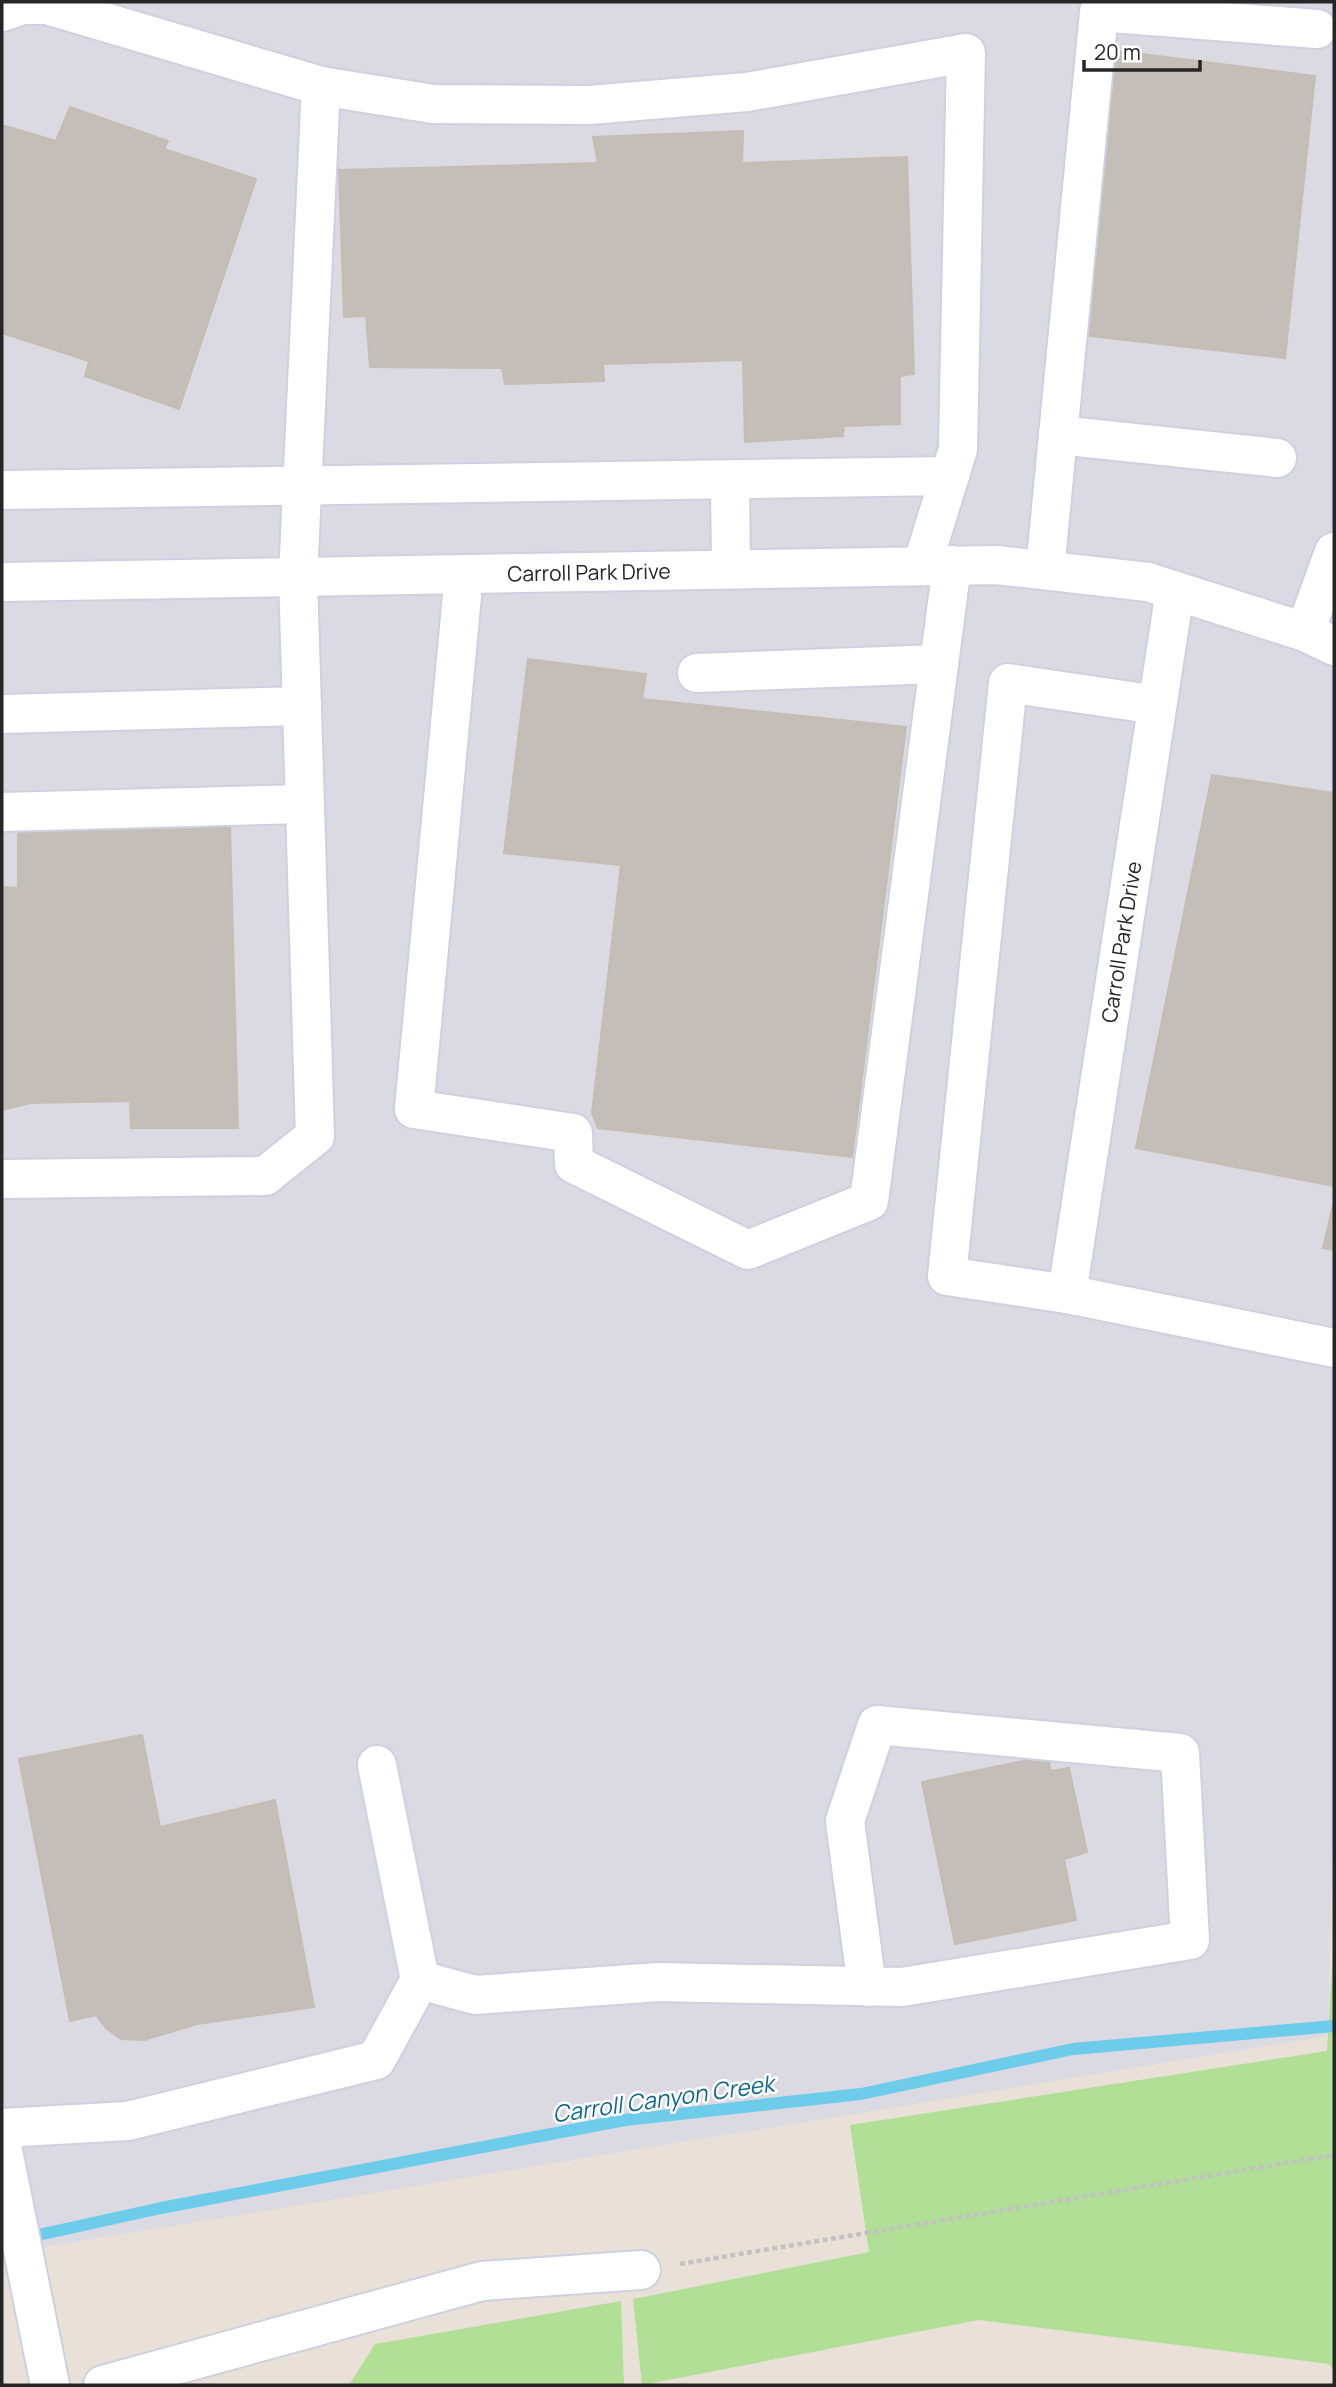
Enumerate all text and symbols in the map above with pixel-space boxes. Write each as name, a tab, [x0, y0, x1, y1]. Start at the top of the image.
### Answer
scale bar	[1084, 28, 1200, 72]
text: 20 m	[1094, 38, 1141, 66]
street label: Carroll Park Drive	[507, 557, 671, 587]
street label: Carroll Park Drive	[1094, 859, 1148, 1025]
water label: Carroll Canyon Creek	[550, 2066, 779, 2129]

